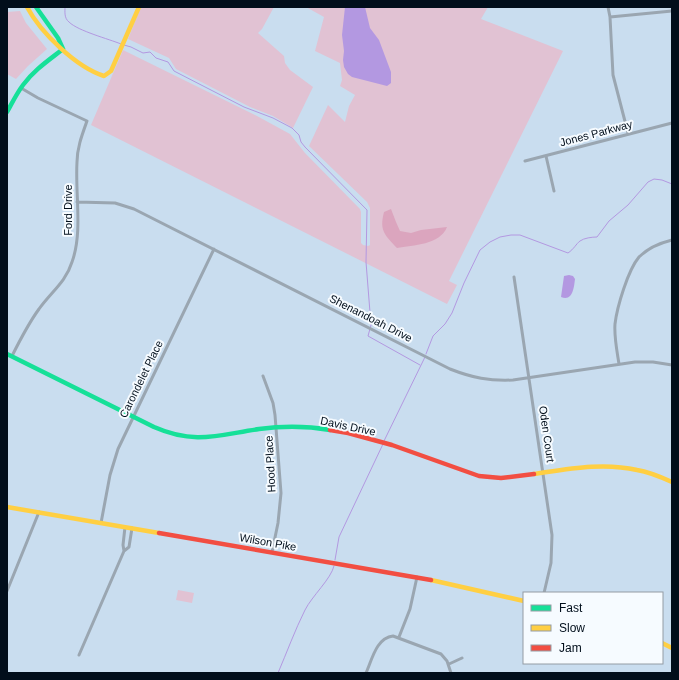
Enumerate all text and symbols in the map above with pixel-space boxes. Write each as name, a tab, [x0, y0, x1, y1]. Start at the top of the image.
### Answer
street label: Jones Parkway	[558, 117, 634, 148]
street label: Ford Drive	[62, 184, 74, 236]
street label: Shenandoah Drive	[328, 292, 414, 344]
street label: Carondelet Place	[117, 338, 165, 420]
street label: Oden Court	[537, 405, 557, 463]
street label: Davis Drive	[319, 414, 377, 438]
street label: Hood Place	[263, 435, 277, 493]
street label: Wilson Pike	[239, 531, 297, 553]
legend	[523, 592, 663, 664]
text: Fast	[559, 601, 583, 615]
text: Slow	[559, 621, 585, 635]
text: Jam	[559, 641, 582, 655]

